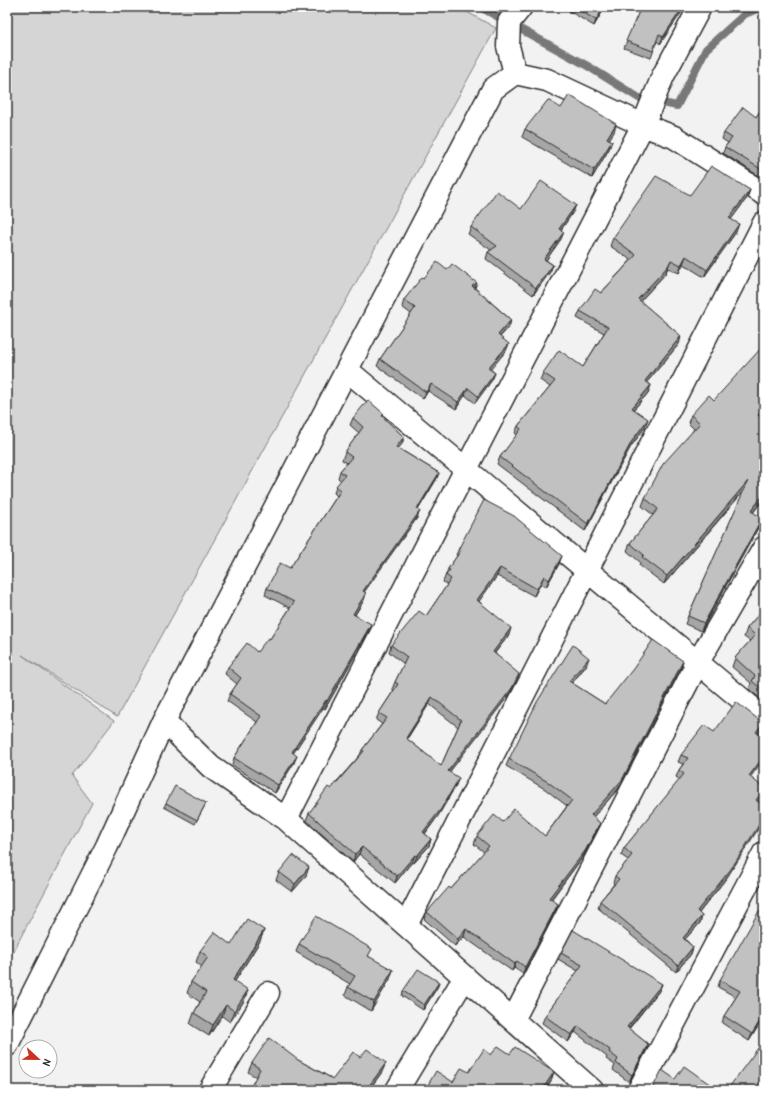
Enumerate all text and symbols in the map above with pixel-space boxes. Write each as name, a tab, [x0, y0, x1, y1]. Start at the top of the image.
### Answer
north arrow	[18, 1039, 58, 1079]
text: N	[40, 1057, 55, 1068]

